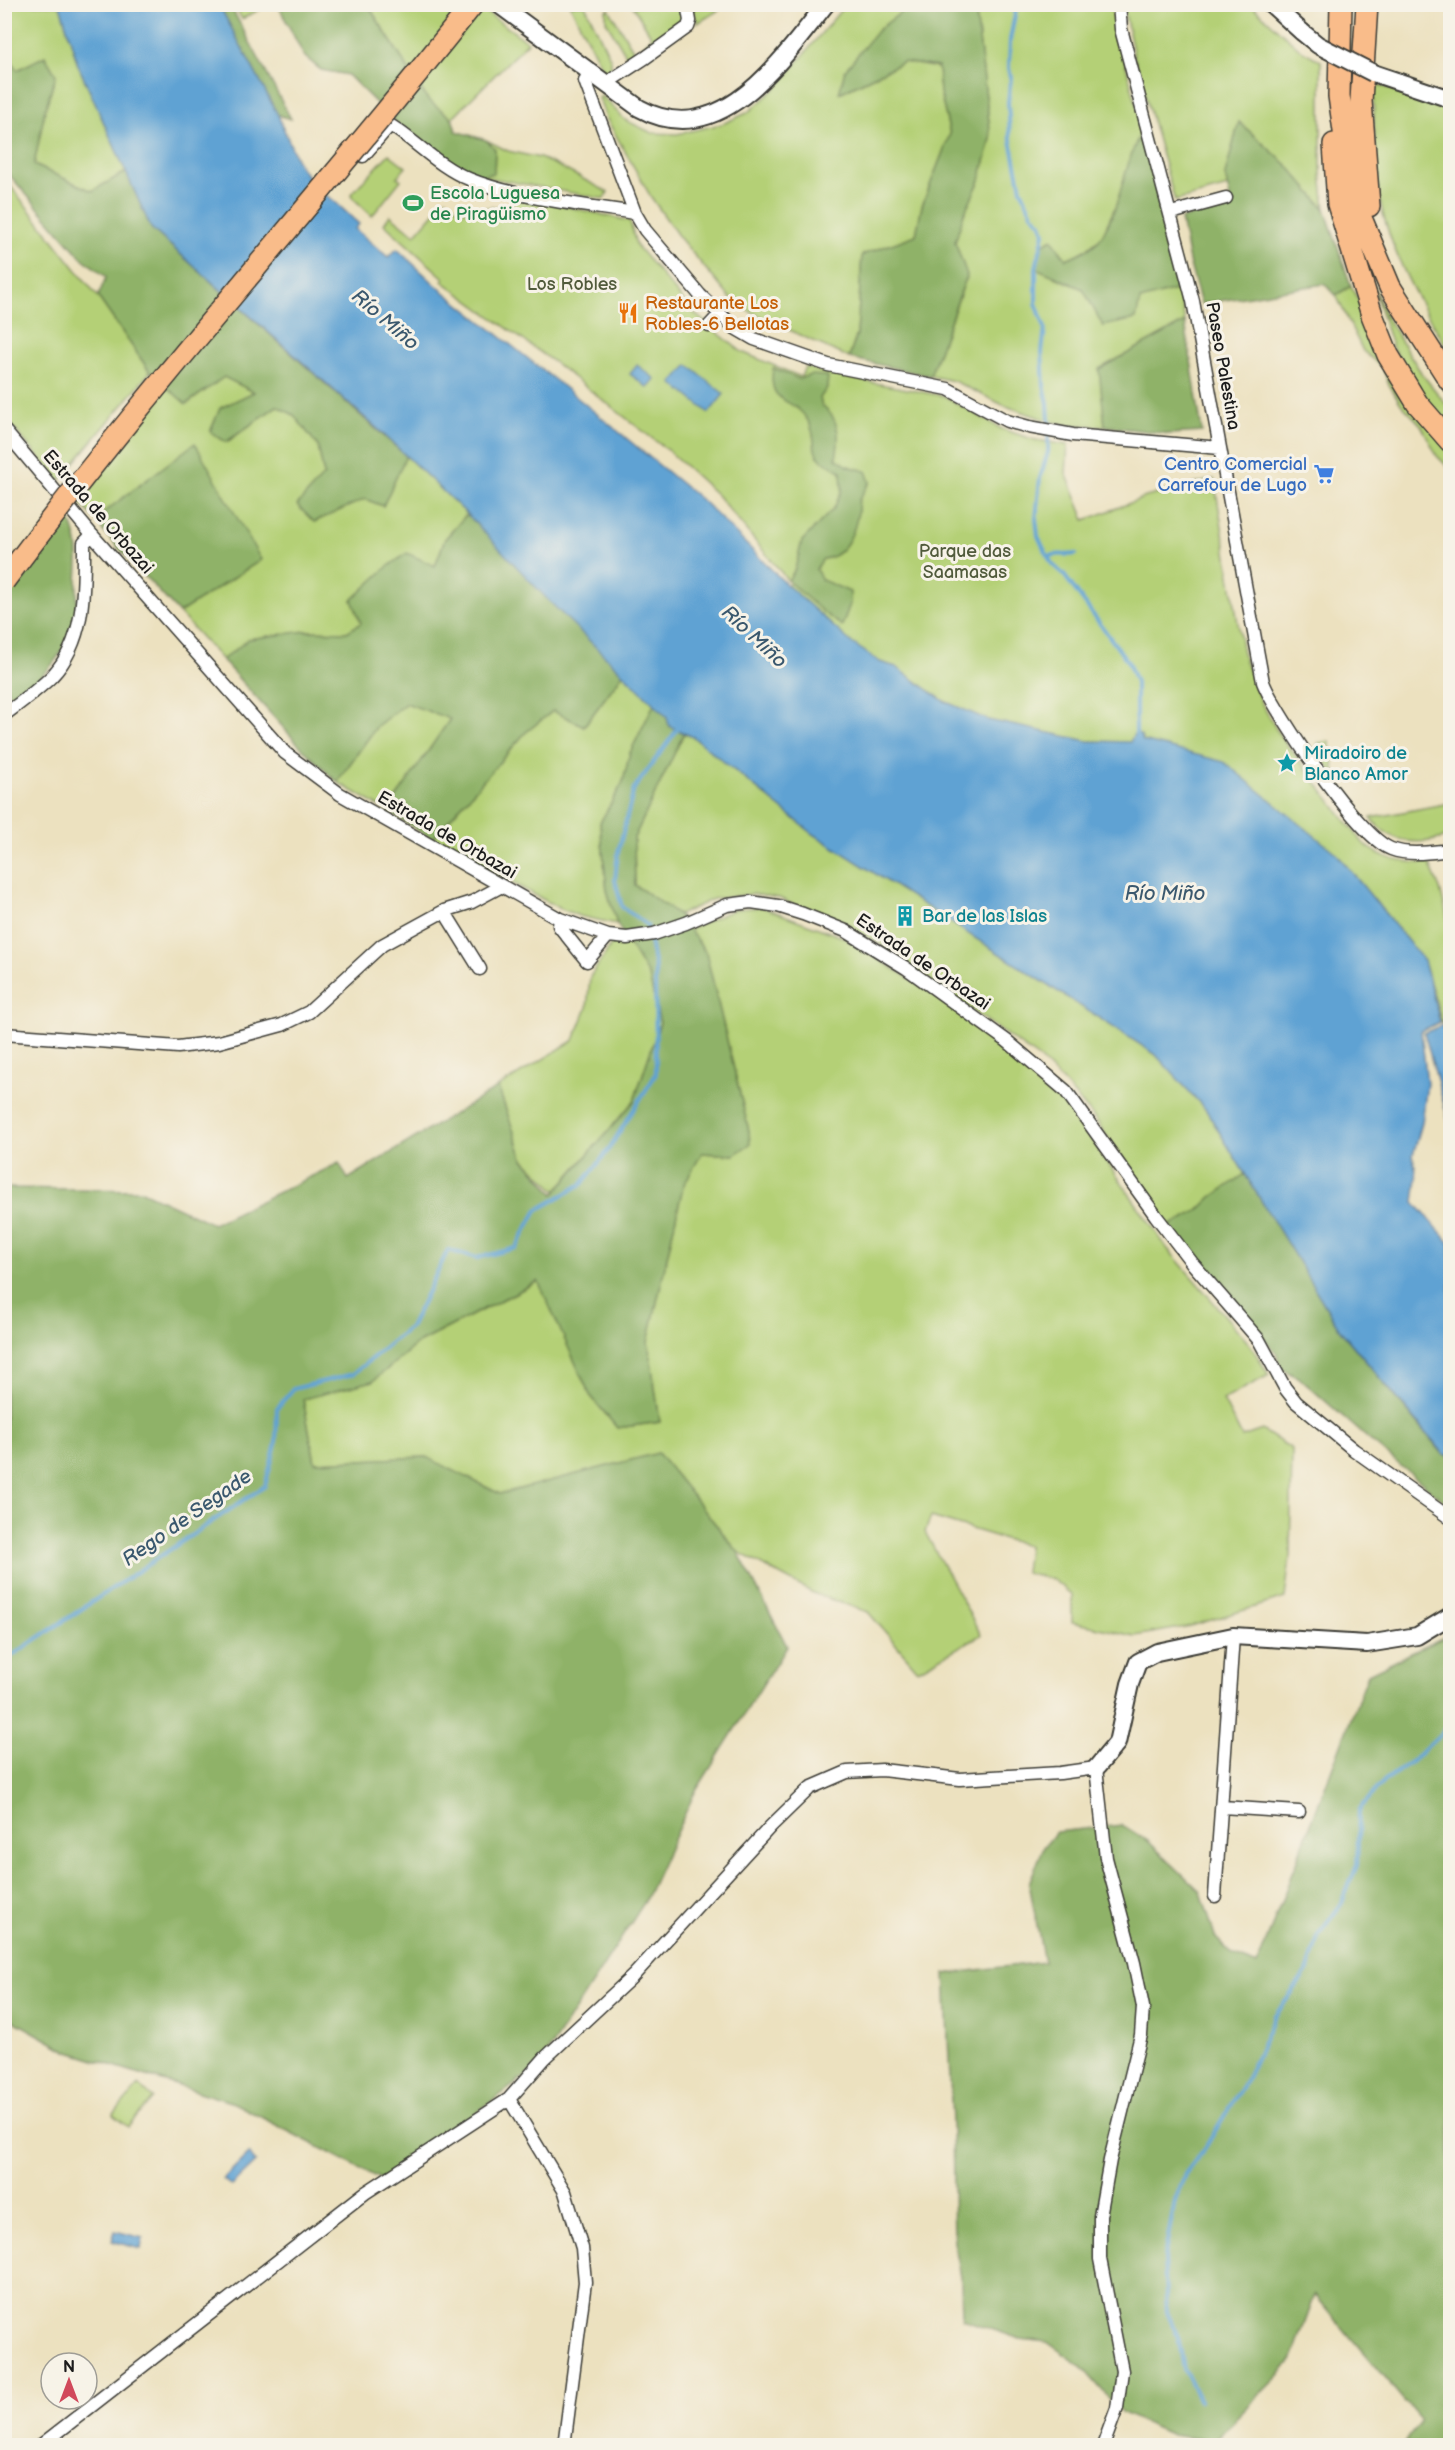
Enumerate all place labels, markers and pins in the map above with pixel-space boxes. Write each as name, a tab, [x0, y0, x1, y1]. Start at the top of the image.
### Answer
place label: Escola Luguesa de Piragüismo	[430, 183, 560, 225]
sports icon: Escola Luguesa de Piragüismo	[401, 191, 425, 215]
place label: Restaurante Los Robles-6 Bellotas	[645, 293, 789, 335]
restaurant icon: Restaurante Los Robles-6 Bellotas	[616, 301, 640, 325]
place label: Centro Comercial Carrefour de Lugo	[1158, 454, 1307, 496]
supermarket icon: Centro Comercial Carrefour de Lugo	[1312, 462, 1336, 486]
place label: Miradoiro de Blanco Amor	[1304, 743, 1408, 785]
place icon: Miradoiro de Blanco Amor	[1275, 751, 1299, 775]
building icon: Bar de las Islas	[893, 904, 917, 928]
place label: Bar de las Islas	[922, 906, 1047, 927]

